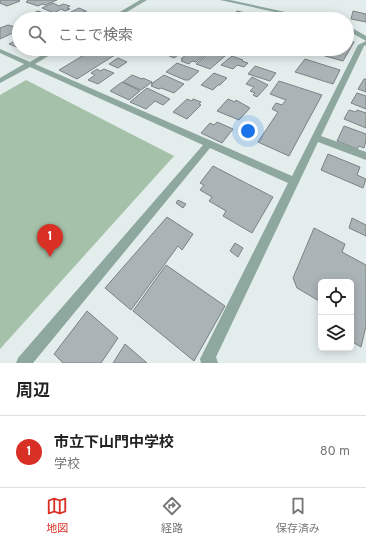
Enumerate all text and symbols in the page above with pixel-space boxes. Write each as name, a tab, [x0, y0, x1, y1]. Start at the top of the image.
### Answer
search box	[12, 12, 354, 56]
icon: search	[26, 23, 48, 45]
text: ここで検索	[58, 27, 133, 46]
your location	[238, 121, 258, 141]
pin: 1	[37, 224, 63, 257]
map controls	[318, 279, 354, 351]
button: locate	[318, 279, 354, 315]
button: layers	[318, 315, 354, 351]
text: 周辺	[16, 381, 50, 403]
text: 市立下山門中学校	[54, 434, 174, 453]
text: 1	[26, 444, 32, 460]
text: 80 m	[320, 444, 350, 460]
text: 学校	[54, 457, 80, 473]
tab: 地図	[46, 495, 68, 536]
tab: 経路	[161, 495, 183, 536]
tab: 保存済み	[276, 495, 320, 536]

